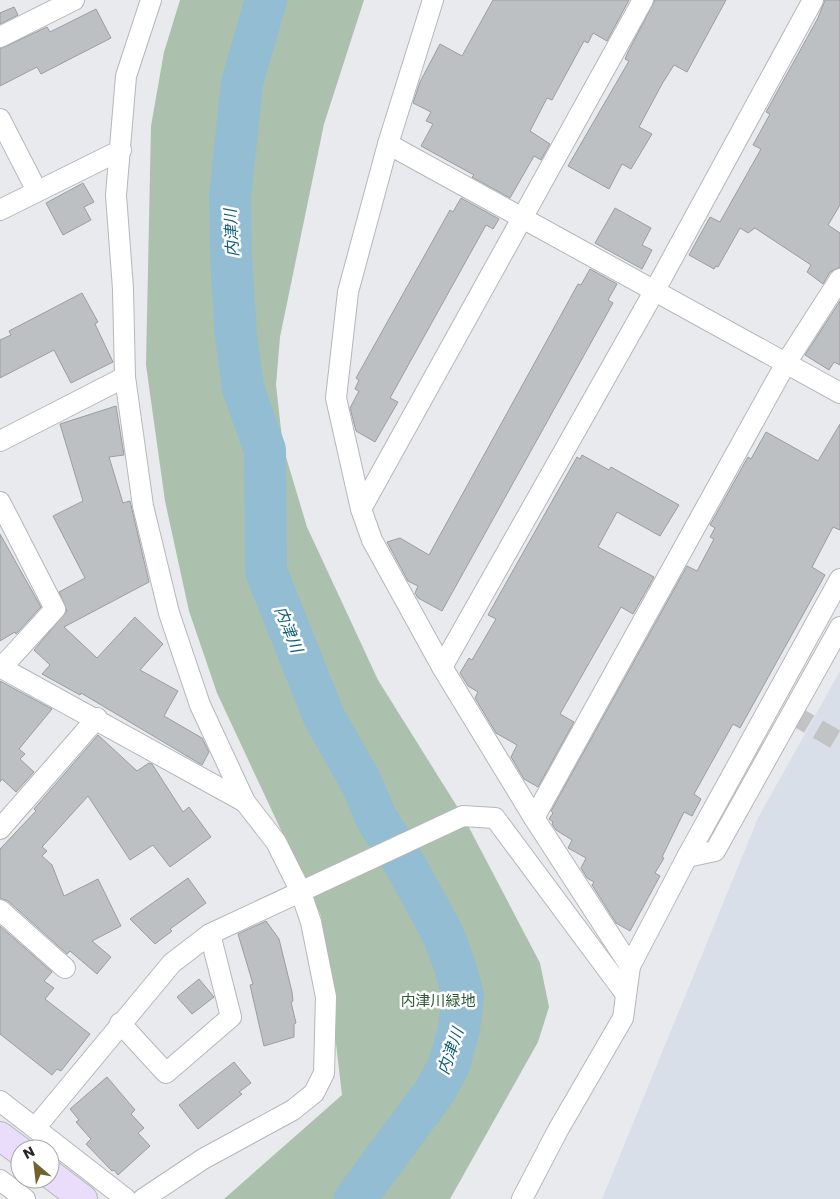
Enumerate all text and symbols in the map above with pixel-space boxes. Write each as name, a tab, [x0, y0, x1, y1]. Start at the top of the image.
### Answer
water label: 内津川	[219, 206, 244, 258]
water label: 内津川	[269, 603, 309, 658]
park label: 内津川緑地	[400, 990, 476, 1011]
water label: 内津川	[432, 1023, 470, 1078]
north arrow	[10, 1139, 60, 1189]
text: N	[20, 1141, 38, 1164]

